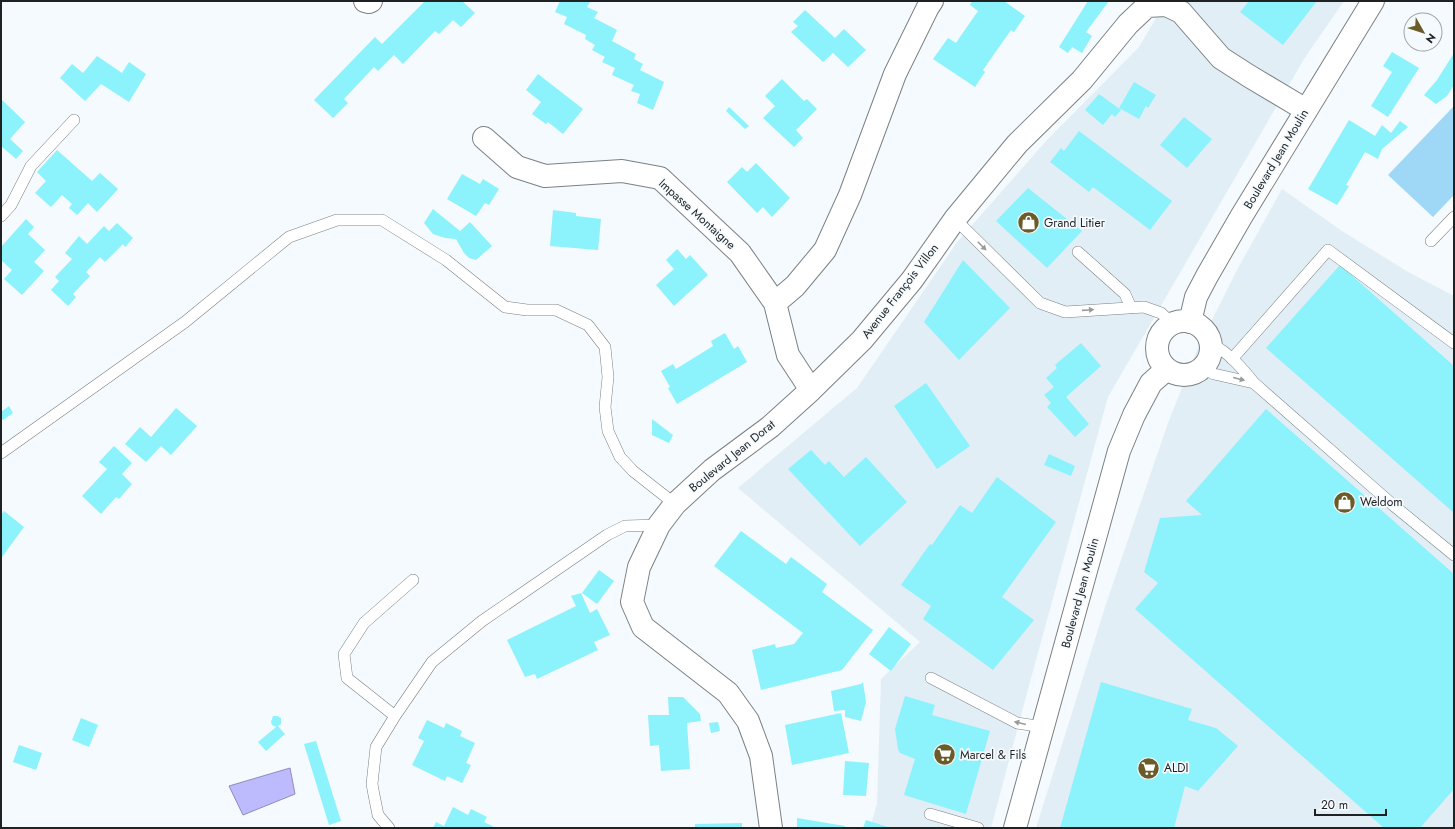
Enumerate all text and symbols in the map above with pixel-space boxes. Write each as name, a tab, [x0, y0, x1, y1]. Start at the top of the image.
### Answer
north arrow	[1403, 12, 1443, 52]
text: N	[1422, 30, 1440, 47]
street label: Boulevard Jean Moulin	[1239, 106, 1313, 212]
street label: Impasse Montaigne	[655, 175, 739, 253]
shop icon: Grand Litier	[1015, 210, 1041, 236]
place label: Grand Litier	[1044, 214, 1106, 232]
street label: Avenue François Villon	[857, 240, 943, 342]
one-way arrow	[977, 241, 987, 251]
one-way arrow	[1082, 307, 1094, 314]
one-way arrow	[1233, 376, 1245, 382]
street label: Boulevard Jean Dorat	[685, 416, 779, 496]
shop icon: Weldom	[1332, 489, 1358, 515]
place label: Weldom	[1360, 493, 1403, 511]
street label: Boulevard Jean Moulin	[1057, 536, 1103, 650]
one-way arrow	[1014, 719, 1027, 725]
supermarket icon: Marcel & Fils	[932, 742, 958, 768]
place label: Marcel & Fils	[960, 746, 1026, 764]
supermarket icon: ALDI	[1135, 755, 1161, 781]
place label: ALDI	[1164, 759, 1188, 777]
scale bar	[1315, 791, 1386, 817]
text: 20 m	[1321, 796, 1348, 814]

